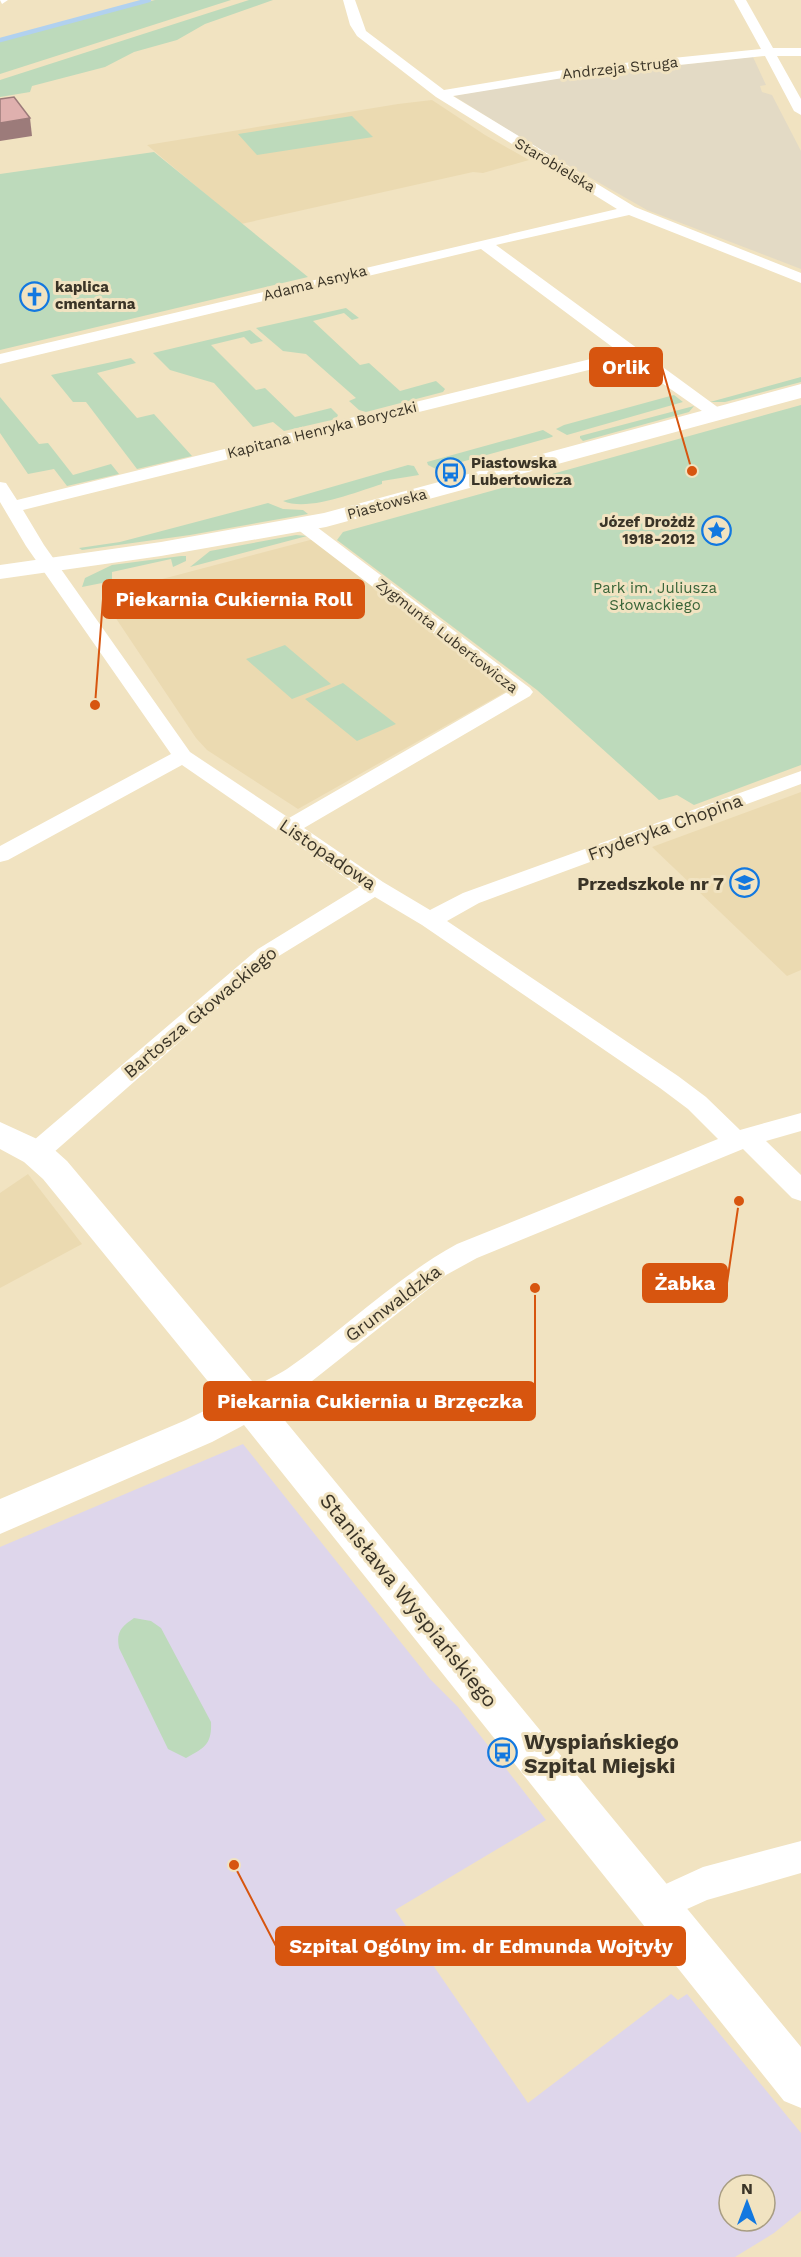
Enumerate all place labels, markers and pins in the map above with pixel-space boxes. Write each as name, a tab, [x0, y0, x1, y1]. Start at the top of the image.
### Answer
place label: kaplica cmentarna	[55, 278, 136, 313]
church icon: kaplica cmentarna	[18, 280, 50, 312]
callout: Orlik	[590, 348, 662, 386]
place label: Piastowska Lubertowicza	[471, 454, 572, 489]
bus stop icon: Piastowska Lubertowicza	[434, 456, 466, 488]
place label: Józef Drożdż 1918-2012	[599, 513, 695, 548]
place icon: Józef Drożdż 1918-2012	[700, 515, 732, 547]
callout: Piekarnia Cukiernia Roll	[103, 580, 364, 618]
school or university icon: Przedszkole nr 7	[729, 867, 761, 899]
place label: Przedszkole nr 7	[577, 873, 724, 894]
callout: Żabka	[643, 1264, 727, 1302]
callout: Piekarnia Cukiernia u Brzęczka	[204, 1382, 535, 1420]
place label: Wyspiańskiego Szpital Miejski	[524, 1729, 679, 1778]
bus stop icon: Wyspiańskiego Szpital Miejski	[487, 1737, 519, 1769]
callout: Szpital Ogólny im. dr Edmunda Wojtyły	[276, 1927, 685, 1965]

